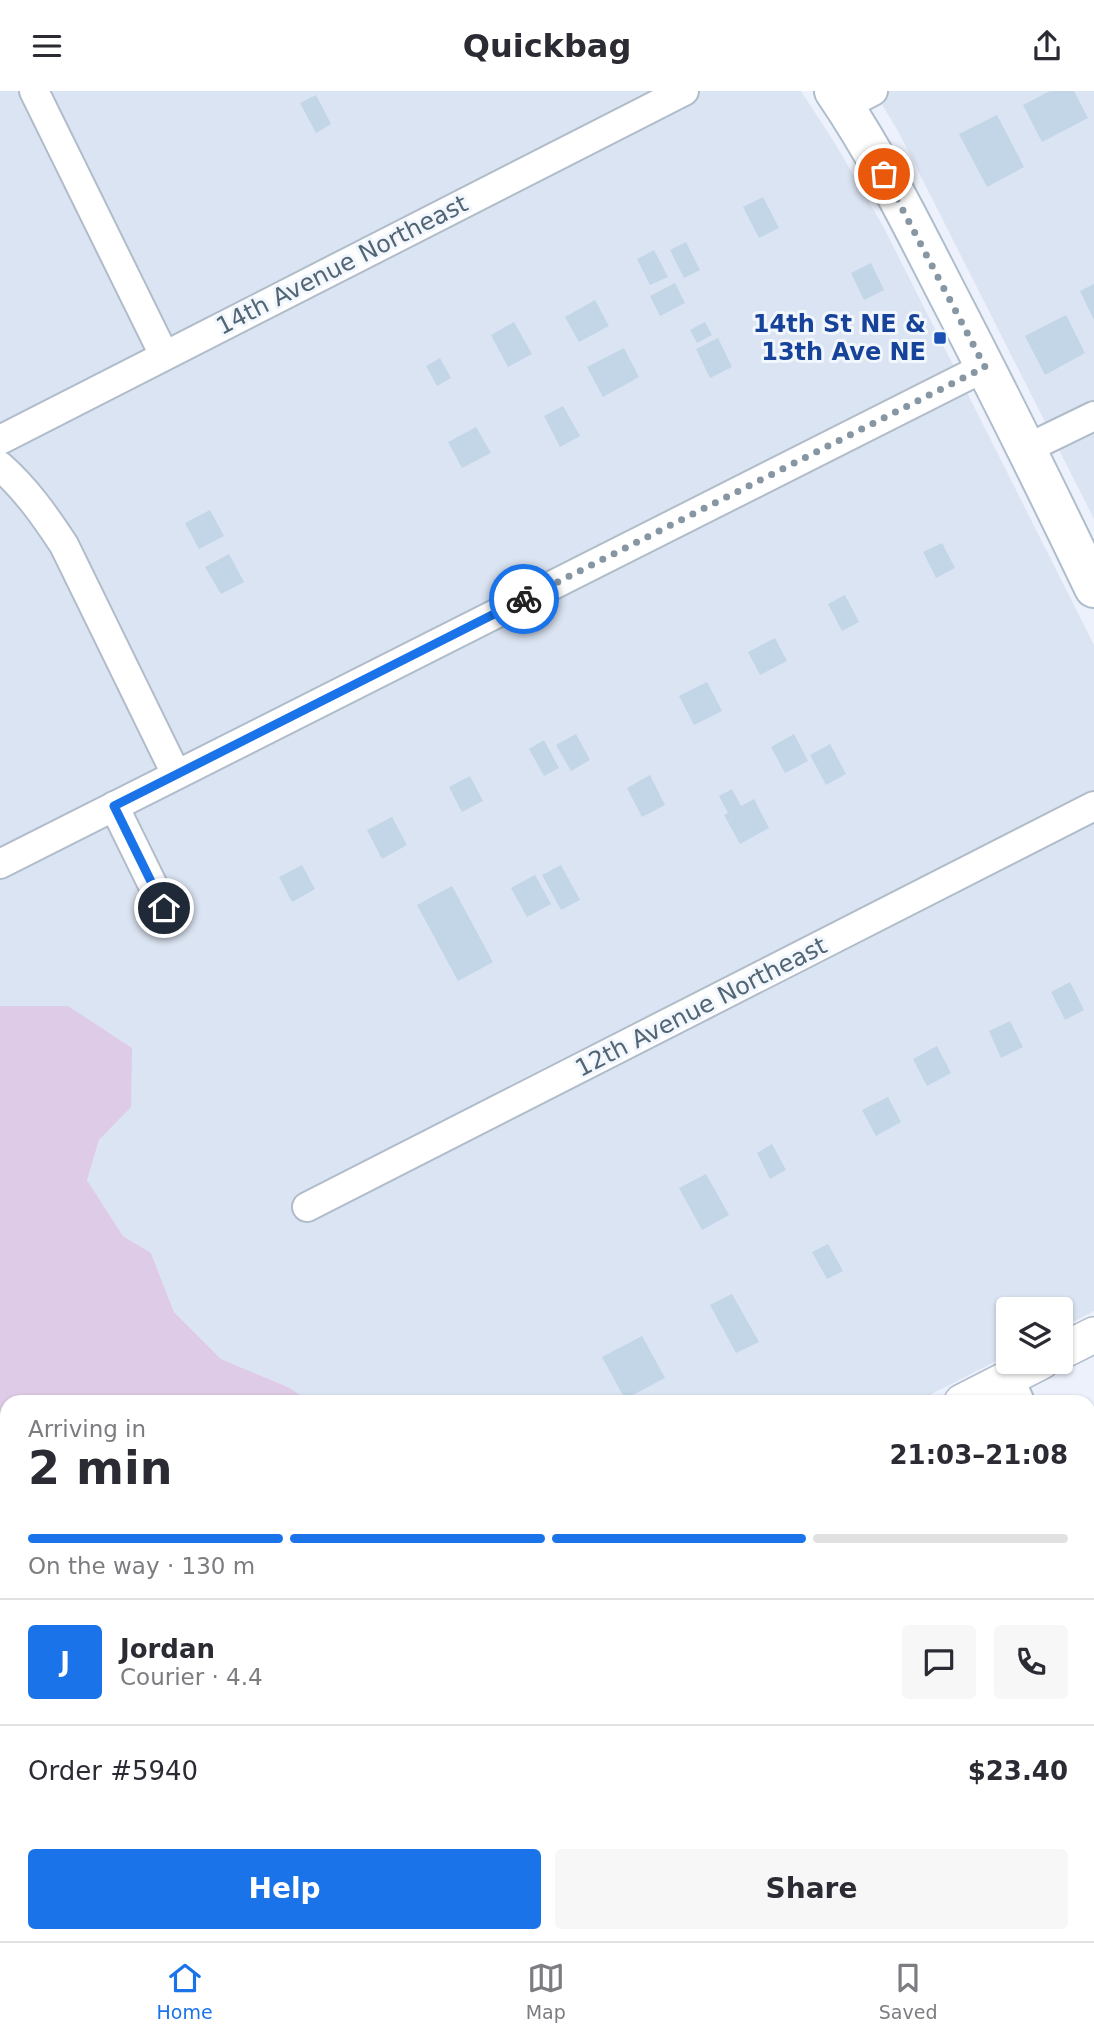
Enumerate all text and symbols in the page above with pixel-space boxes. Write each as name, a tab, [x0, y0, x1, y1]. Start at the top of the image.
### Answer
icon: menu	[28, 27, 66, 65]
text: Quickbag	[463, 27, 631, 65]
icon: share	[1028, 27, 1066, 65]
pin	[854, 144, 914, 204]
icon: bag	[865, 155, 903, 193]
street label: 14th Avenue Northeast	[212, 189, 472, 341]
place label: 14th St NE & 13th Ave NE	[753, 310, 926, 366]
marker: 14th St NE & 13th Ave NE	[932, 330, 948, 346]
courier	[489, 564, 559, 634]
icon: bike	[505, 580, 543, 618]
pin	[134, 878, 194, 938]
icon: home	[145, 889, 183, 927]
street label: 12th Avenue Northeast	[571, 931, 831, 1083]
map controls	[996, 1297, 1073, 1374]
button: layers	[996, 1297, 1073, 1374]
text: Arriving in	[28, 1416, 146, 1442]
text: 21:03–21:08	[889, 1440, 1068, 1470]
text: 2 min	[28, 1441, 172, 1495]
text: On the way · 130 m	[28, 1553, 255, 1579]
button: chat	[902, 1625, 976, 1699]
button: phone	[994, 1625, 1068, 1699]
text: Jordan	[120, 1634, 215, 1664]
text: J	[60, 1647, 70, 1677]
text: Courier · 4.4	[120, 1664, 263, 1690]
text: Order #5940	[28, 1756, 198, 1786]
text: $23.40	[968, 1756, 1068, 1786]
button: Help	[28, 1849, 541, 1929]
button: Share	[555, 1849, 1068, 1929]
tab: Home	[157, 1959, 213, 2023]
tab: Map	[526, 1959, 566, 2023]
tab: Saved	[879, 1959, 937, 2023]

